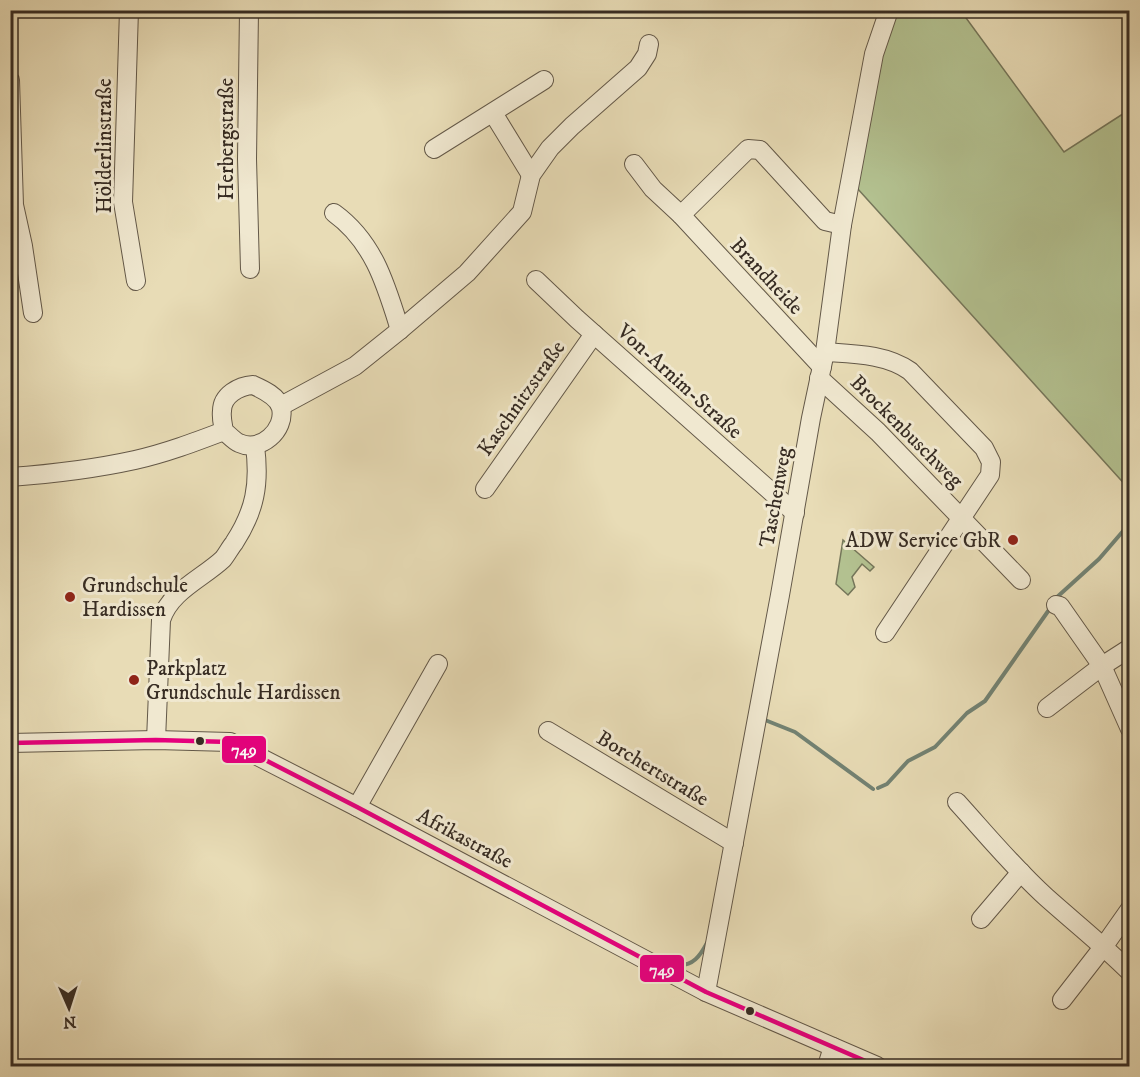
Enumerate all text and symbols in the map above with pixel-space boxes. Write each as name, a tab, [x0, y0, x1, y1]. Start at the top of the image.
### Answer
street label: Hölderlinstraße	[92, 78, 118, 214]
street label: Herbergstraße	[214, 78, 240, 200]
street label: Brandheide	[724, 233, 809, 321]
street label: Von-Arnim-Straße	[611, 318, 748, 445]
street label: Kaschnitzstraße	[473, 336, 571, 461]
street label: Brockenbuschweg	[844, 370, 969, 494]
street label: Taschenweg	[754, 444, 798, 550]
place label: ADW Service GbR	[846, 528, 1001, 554]
marker: ADW Service GbR	[1006, 533, 1020, 547]
place label: Grundschule Hardissen	[82, 573, 188, 623]
marker: Grundschule Hardissen	[63, 590, 77, 604]
place label: Parkplatz Grundschule Hardissen	[146, 656, 340, 706]
marker: Parkplatz Grundschule Hardissen	[127, 673, 141, 687]
street label: Borchertstraße	[592, 725, 714, 813]
unlabelled marker	[194, 735, 206, 747]
line badge: 749	[221, 735, 267, 764]
text: 749	[231, 740, 257, 760]
street label: Afrikastraße	[412, 803, 517, 875]
line badge: 749	[639, 954, 685, 983]
text: 749	[649, 960, 675, 980]
north arrow	[39, 978, 99, 1038]
unlabelled marker	[744, 1005, 756, 1017]
text: N	[63, 1012, 77, 1032]

